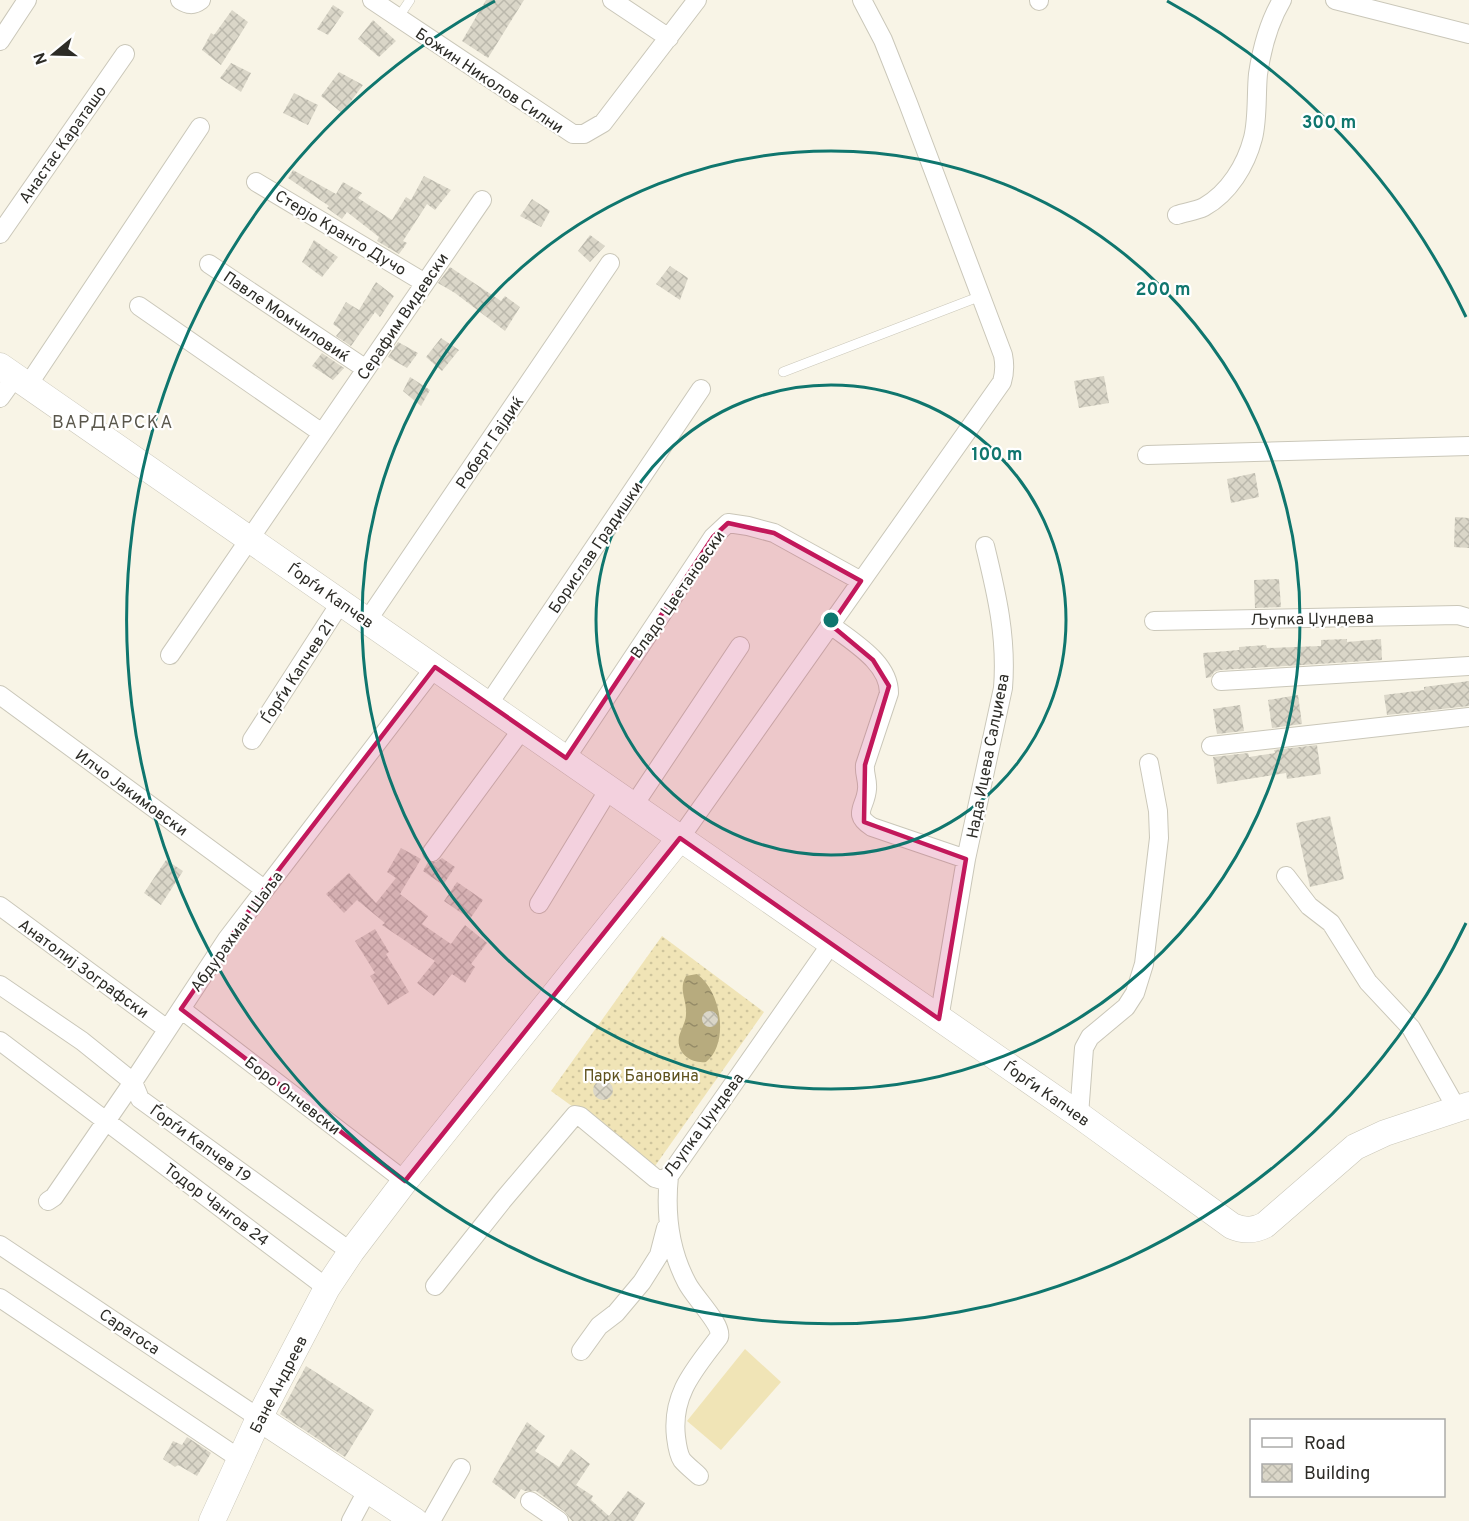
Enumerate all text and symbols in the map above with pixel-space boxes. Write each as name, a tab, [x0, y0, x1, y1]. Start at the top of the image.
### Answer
north arrow	[24, 24, 84, 84]
street label: Божин Николов Силни	[411, 25, 567, 139]
text: N	[30, 50, 53, 67]
street label: Анастас Караташо	[16, 82, 112, 208]
text: 300 m	[1302, 112, 1356, 135]
street label: Стерјо Кранго Дучо	[271, 187, 409, 281]
street label: Серафим Видевски	[354, 250, 454, 385]
street label: Павле Момчиловиќ	[219, 268, 353, 367]
text: 200 m	[1135, 279, 1191, 302]
street label: Роберт Гајдиќ	[452, 393, 529, 493]
district label: ВАРДАРСКА	[52, 412, 174, 435]
text: 100 m	[971, 444, 1023, 467]
street label: Борислав Градишки	[545, 478, 648, 618]
street label: Владо Цветановски	[627, 527, 730, 663]
street label: Ѓорѓи Капчев	[283, 558, 378, 634]
street label: Љупка Џундева	[1250, 609, 1374, 631]
centre of rings	[821, 610, 841, 630]
street label: Ѓорѓи Капчев 21	[256, 615, 340, 728]
street label: Нада Ицева Салџиева	[963, 672, 1015, 840]
street label: Илчо Јакимовски	[70, 746, 191, 841]
street label: Абдурахман Шаља	[187, 868, 288, 997]
street label: Анатолиј Зографски	[14, 916, 152, 1024]
street label: Боро Ончевски	[240, 1053, 344, 1140]
street label: Ѓорѓи Капчев	[999, 1056, 1094, 1132]
park label: Парк Бановина	[583, 1067, 699, 1087]
street label: Љупка Џундева	[660, 1069, 749, 1181]
street label: Ѓорѓи Капчев 19	[145, 1100, 256, 1188]
street label: Тодор Чангов 24	[159, 1160, 272, 1252]
street label: Сарагоса	[95, 1305, 163, 1360]
street label: Бане Андреев	[247, 1333, 313, 1437]
legend	[1250, 1419, 1445, 1497]
text: Road	[1304, 1433, 1346, 1456]
text: Building	[1304, 1463, 1370, 1486]

